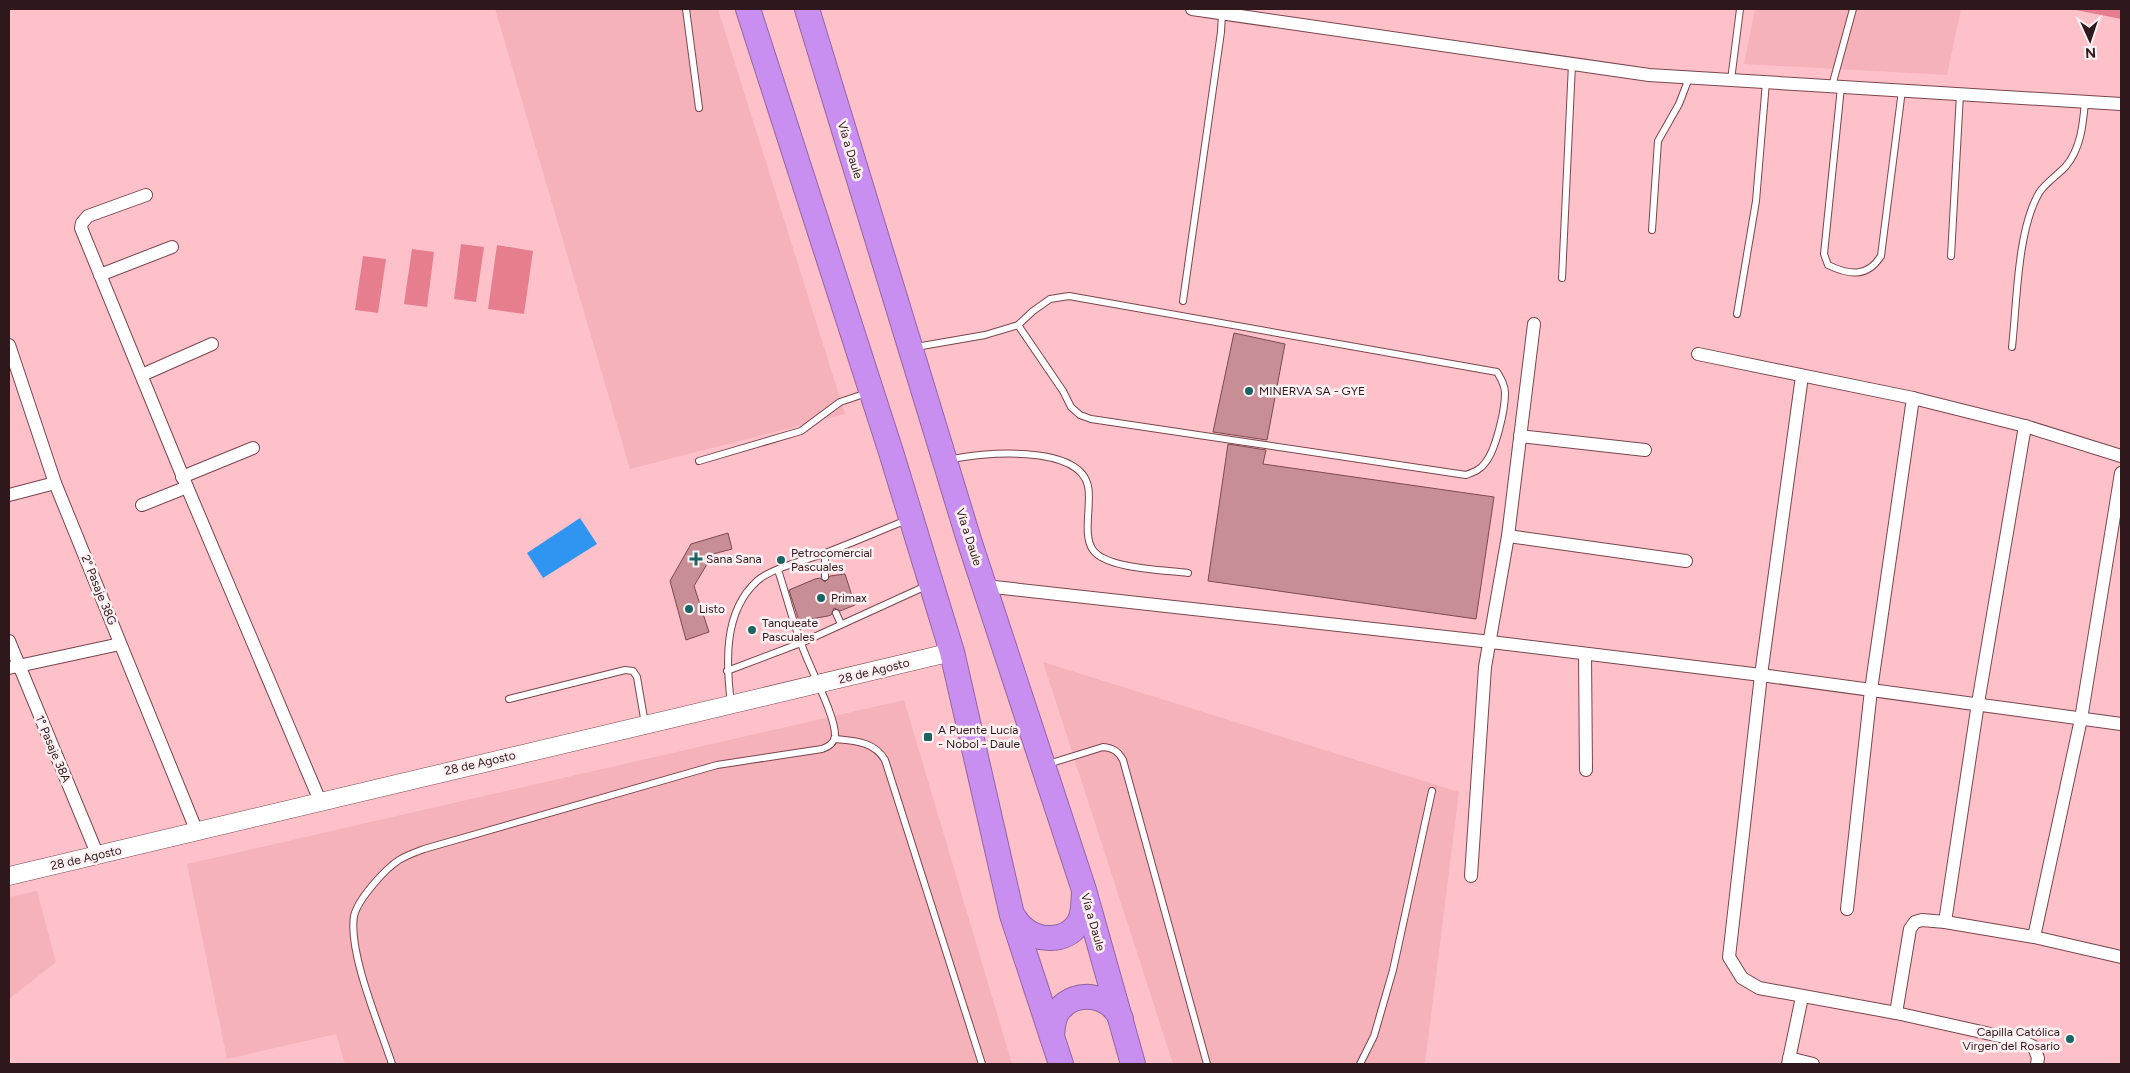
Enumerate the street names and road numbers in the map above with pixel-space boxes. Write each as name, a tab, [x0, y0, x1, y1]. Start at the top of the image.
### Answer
street label: Vía a Daule	[835, 119, 866, 181]
street label: Vía a Daule	[953, 507, 985, 568]
street label: 2° Pasaje 38G	[79, 553, 119, 627]
street label: 28 de Agosto	[837, 655, 911, 687]
street label: 1° Pasaje 38A	[33, 713, 73, 785]
street label: 28 de Agosto	[443, 748, 517, 778]
street label: 28 de Agosto	[49, 843, 123, 873]
street label: Vía a Daule	[1078, 891, 1108, 953]

